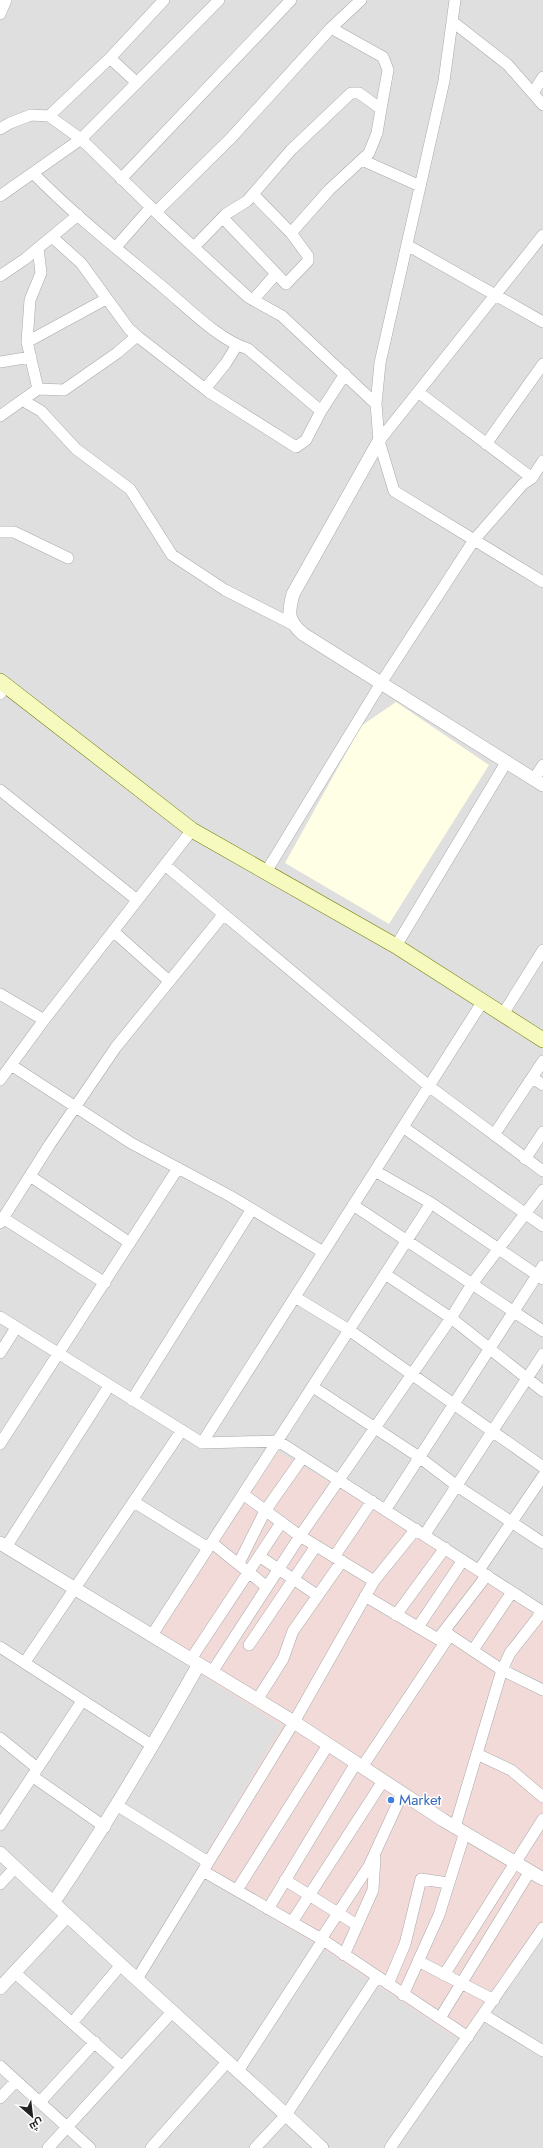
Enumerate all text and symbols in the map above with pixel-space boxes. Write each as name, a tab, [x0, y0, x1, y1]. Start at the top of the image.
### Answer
place label: Market	[399, 1789, 442, 1811]
marker: Market	[386, 1795, 396, 1805]
north arrow	[12, 2096, 52, 2136]
text: ش	[27, 2114, 47, 2135]

